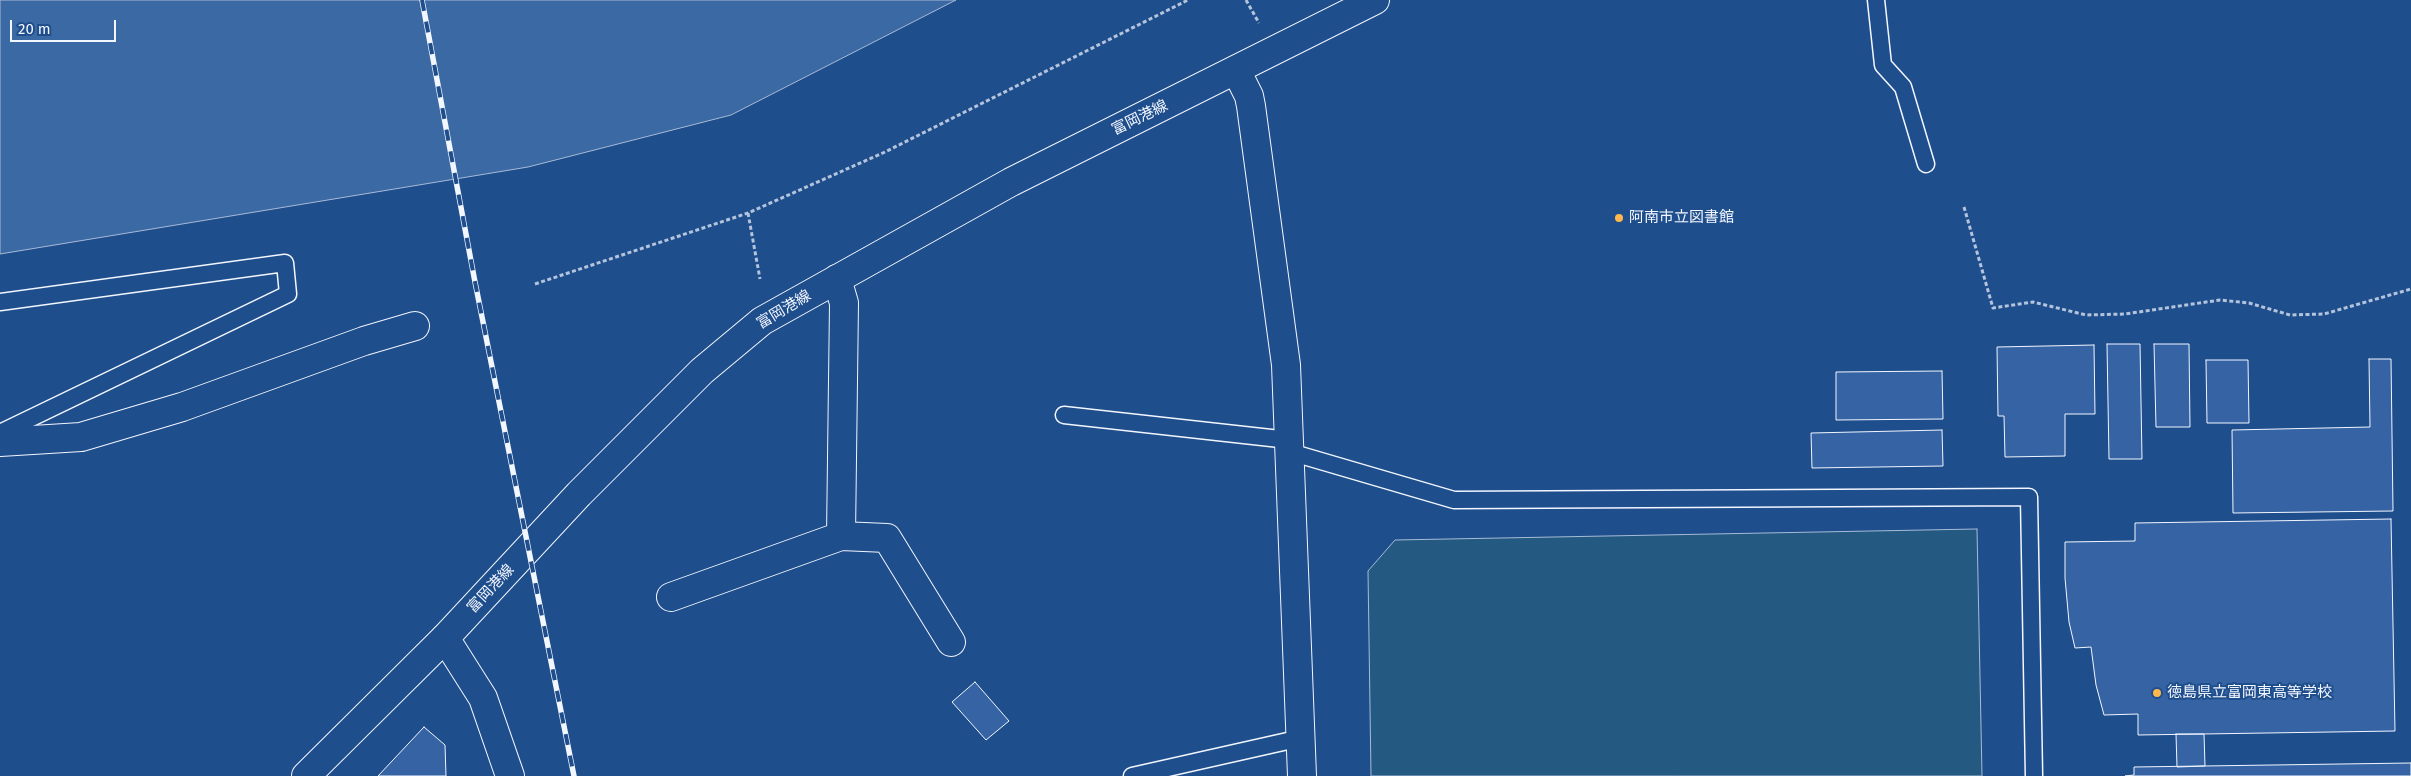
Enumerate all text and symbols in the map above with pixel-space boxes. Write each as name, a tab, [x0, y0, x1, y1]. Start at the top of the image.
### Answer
scale bar	[12, 10, 119, 42]
text: 20 m	[18, 20, 51, 38]
street label: 富岡港線	[1109, 97, 1171, 139]
place label: 阿南市立図書館	[1629, 209, 1734, 227]
marker: 阿南市立図書館	[1613, 212, 1625, 224]
street label: 富岡港線	[754, 287, 814, 333]
street label: 富岡港線	[464, 561, 518, 617]
place label: 徳島県立富岡東高等学校	[2167, 684, 2332, 702]
marker: 徳島県立富岡東高等学校	[2151, 687, 2163, 699]

